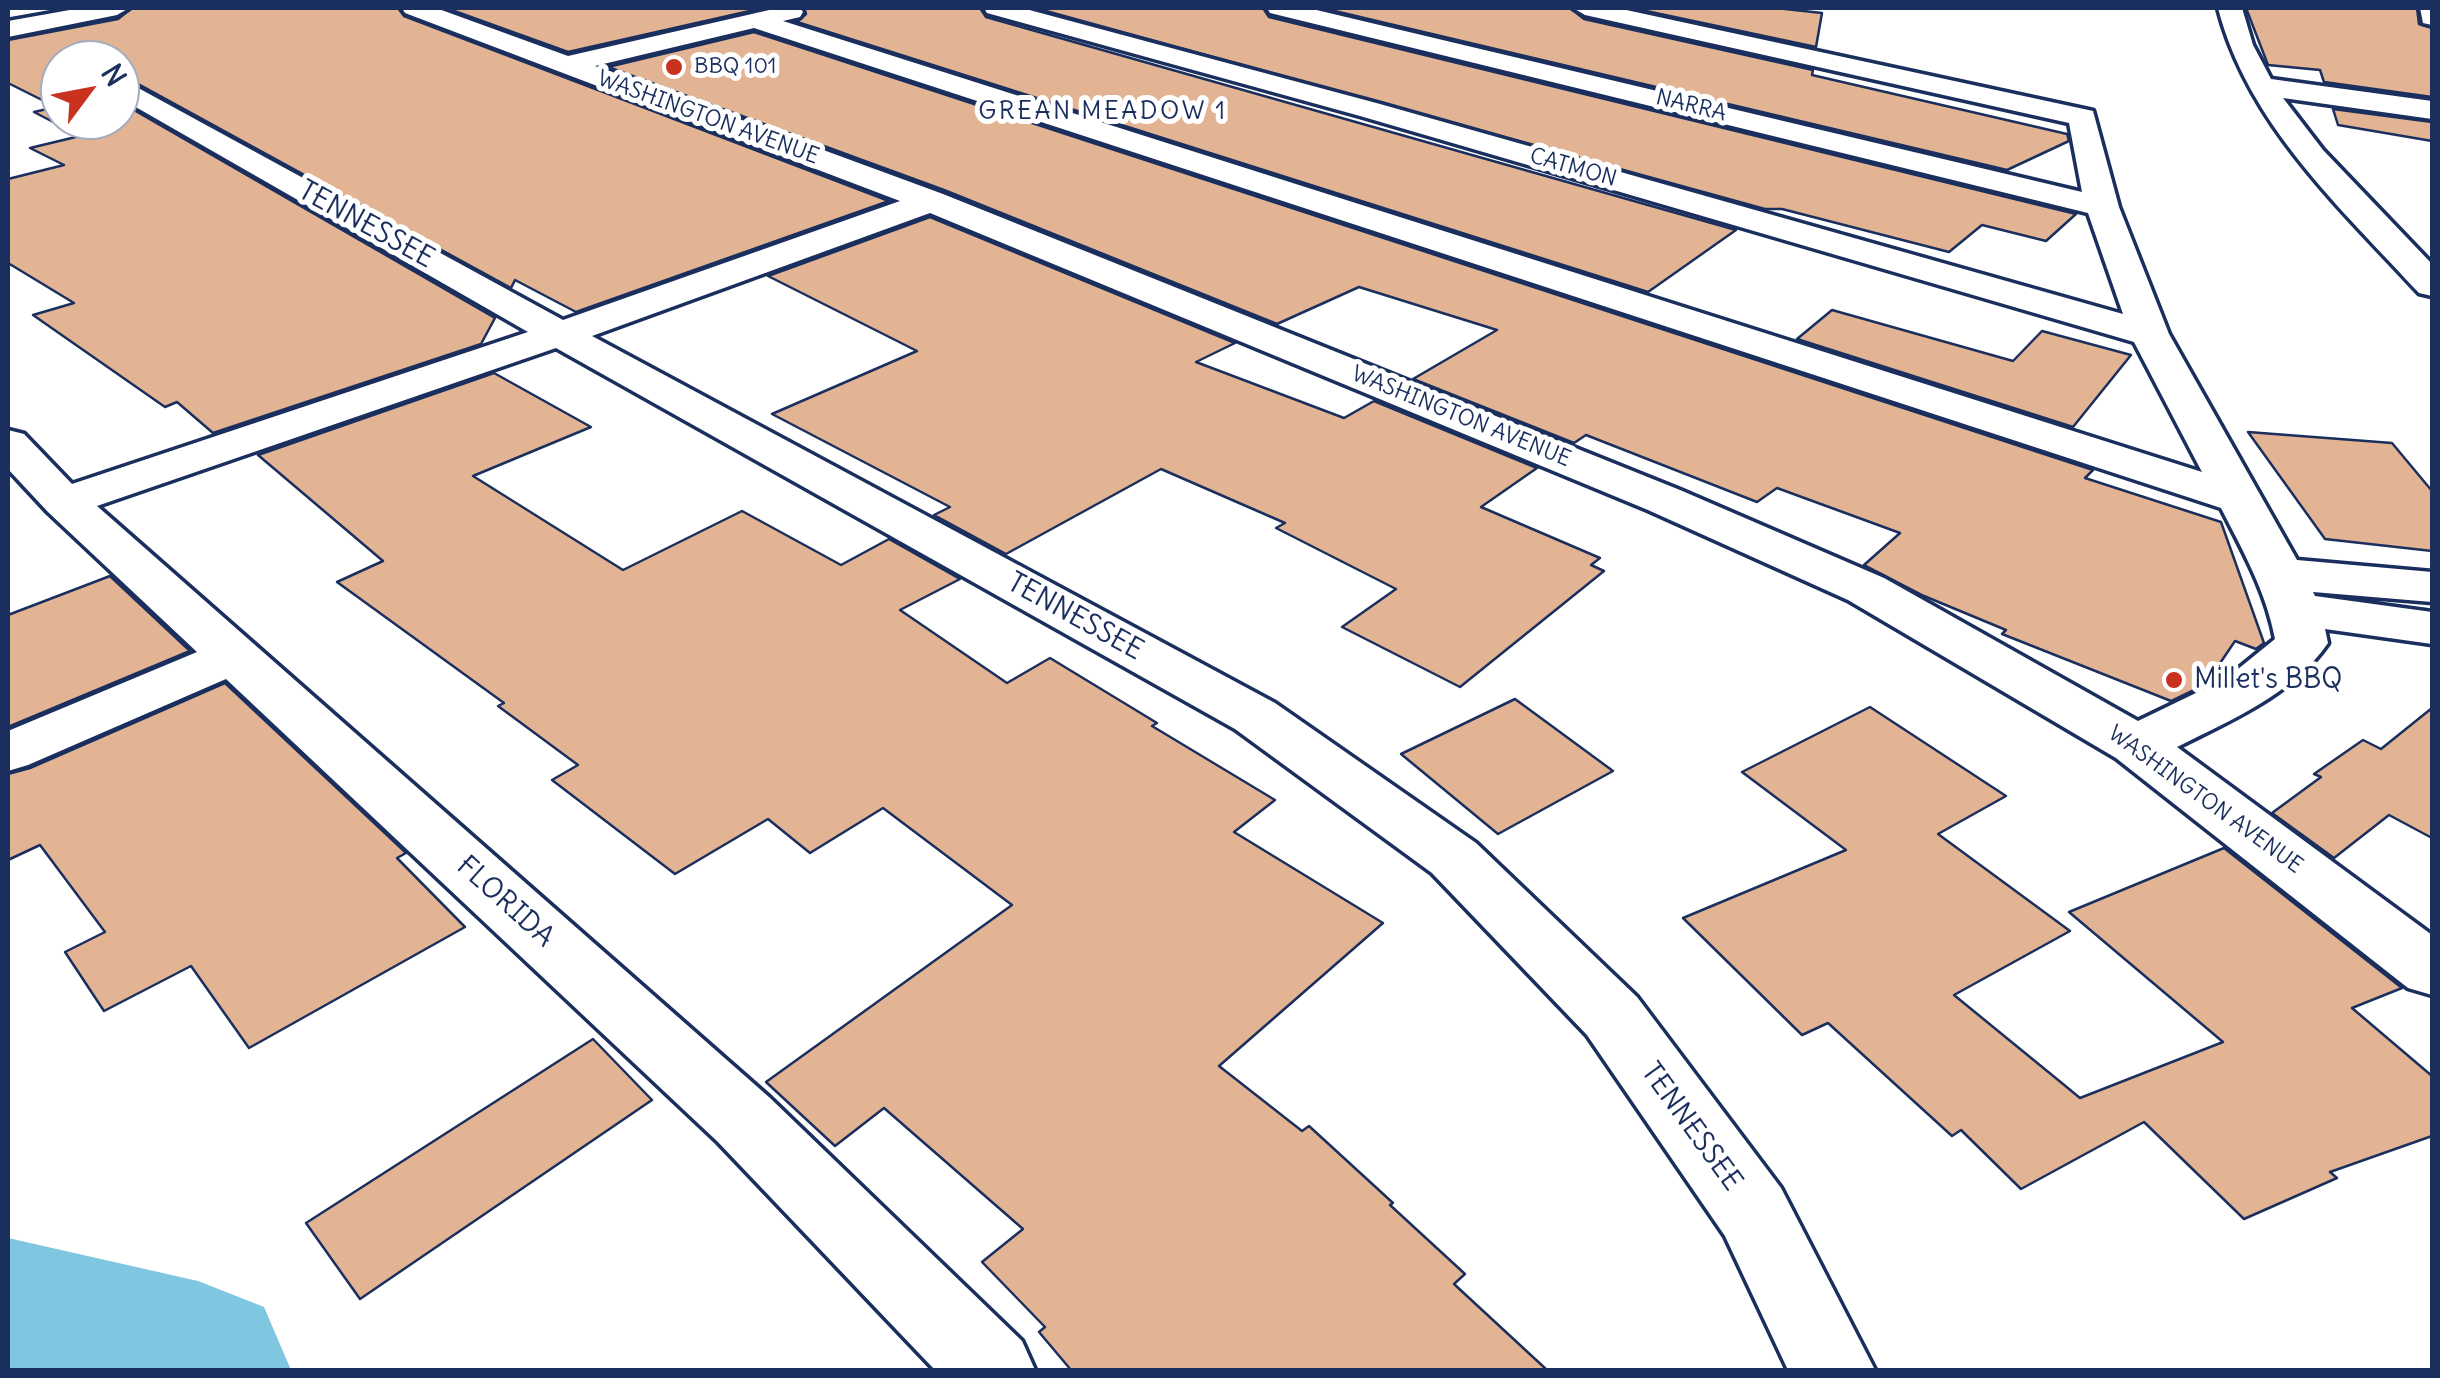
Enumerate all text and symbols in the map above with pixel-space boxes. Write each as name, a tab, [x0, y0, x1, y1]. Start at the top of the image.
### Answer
north arrow	[40, 40, 140, 140]
place label: BBQ 101	[694, 54, 777, 80]
marker: BBQ 101	[663, 56, 685, 78]
text: N	[93, 57, 134, 93]
street label: WASHINGTON AVENUE	[594, 66, 822, 170]
street label: NARRA	[1653, 85, 1729, 127]
district label: GREAN MEADOW 1	[978, 97, 1228, 127]
street label: CATMON	[1527, 143, 1619, 193]
street label: TENNESSEE	[292, 174, 440, 276]
street label: WASHINGTON AVENUE	[1348, 361, 1574, 473]
street label: TENNESSEE	[1001, 566, 1149, 668]
place label: Millet's BBQ	[2194, 663, 2342, 697]
marker: Millet's BBQ	[2163, 669, 2185, 691]
street label: WASHINGTON AVENUE	[2103, 721, 2307, 879]
street label: FLORIDA	[449, 850, 561, 954]
street label: TENNESSEE	[1633, 1056, 1749, 1198]

